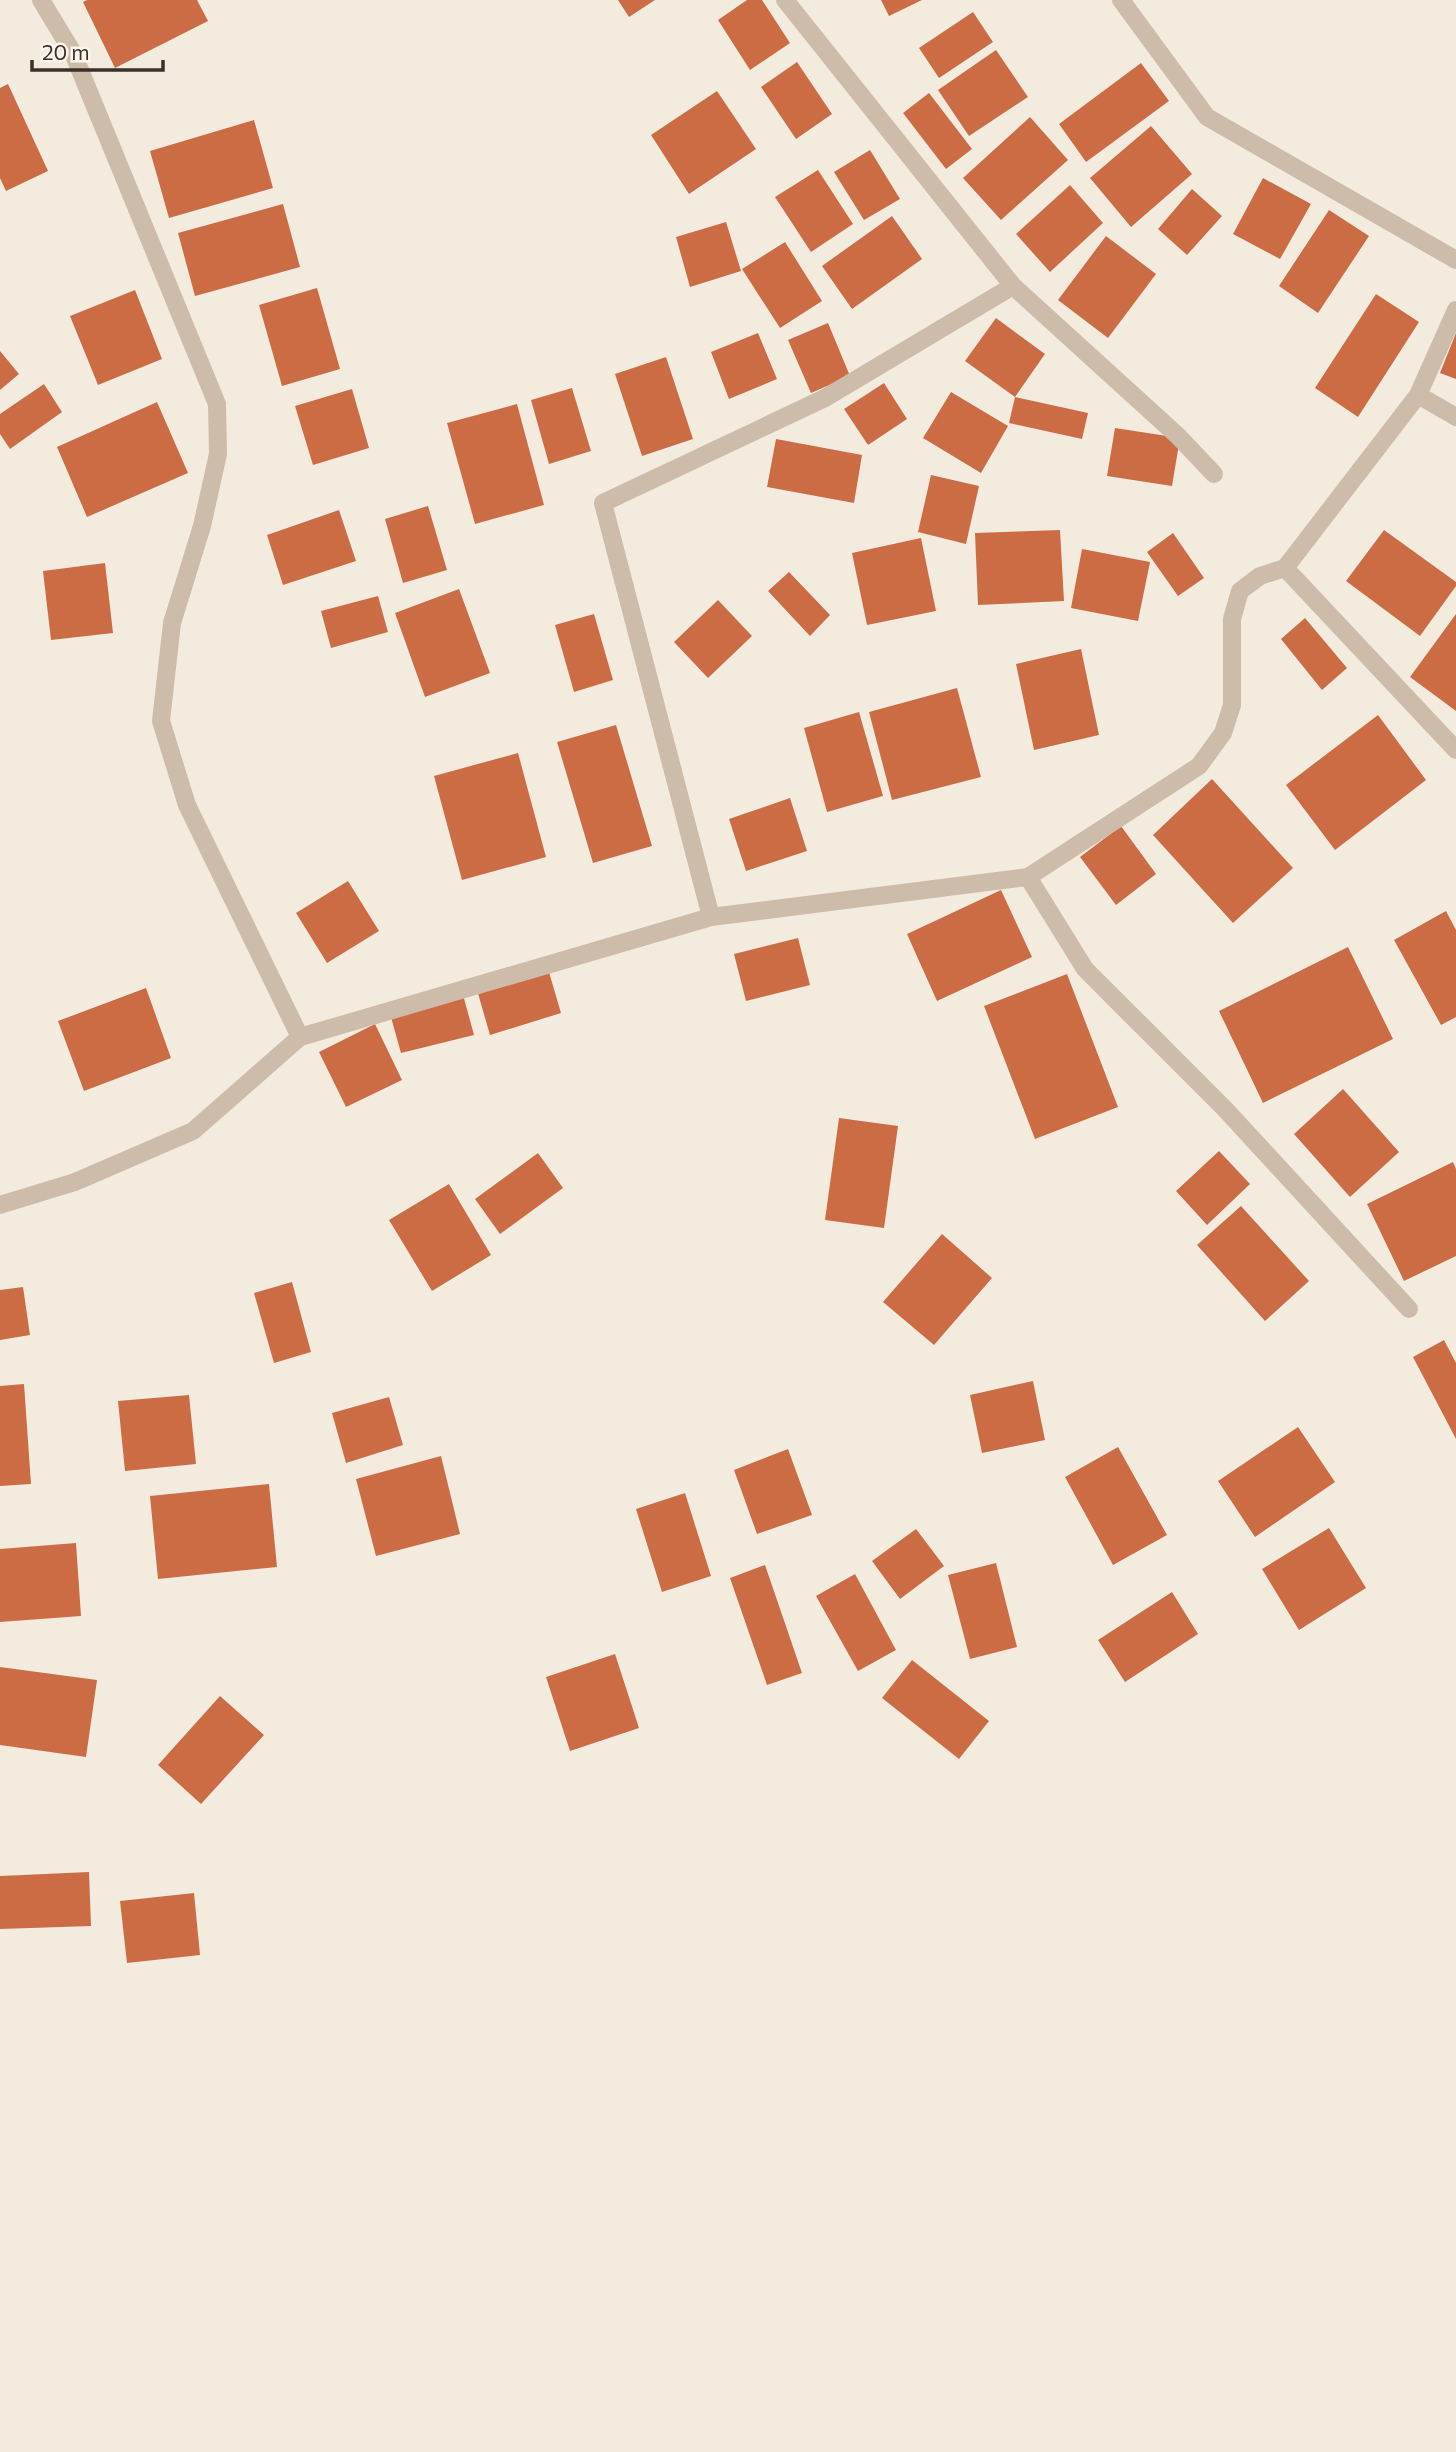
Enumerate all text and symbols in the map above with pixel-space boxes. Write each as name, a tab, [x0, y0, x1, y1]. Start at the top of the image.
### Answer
scale bar	[32, 28, 163, 72]
text: 20 m	[42, 39, 90, 64]

